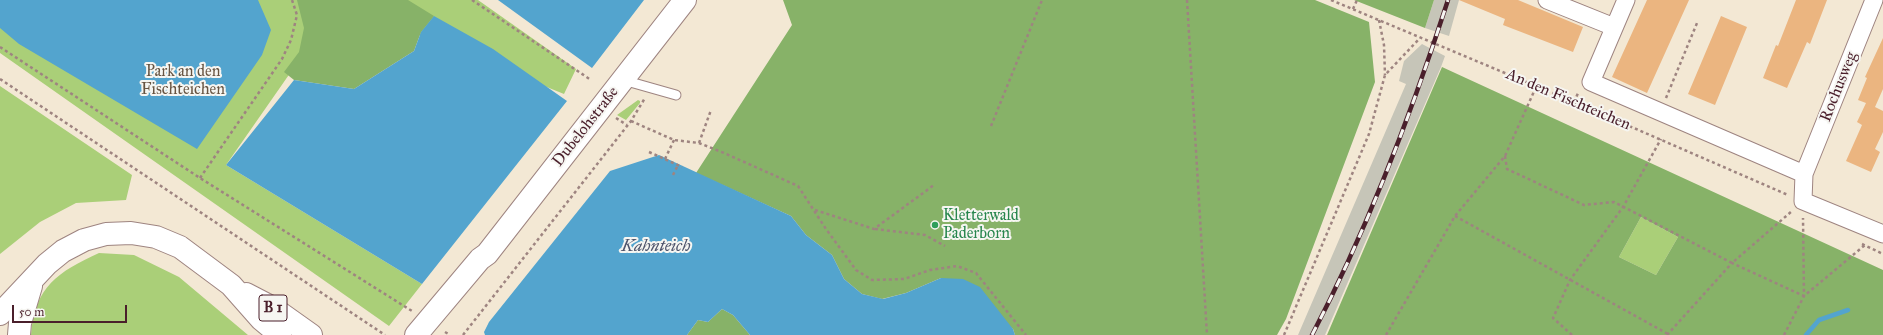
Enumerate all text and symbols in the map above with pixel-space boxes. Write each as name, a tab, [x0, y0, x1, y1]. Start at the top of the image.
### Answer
street label: Rochusweg	[1816, 49, 1862, 125]
park label: Park an den Fischteichen	[141, 62, 225, 100]
street label: An den Fischteichen	[1503, 65, 1633, 135]
street label: Dubelohstraße	[549, 83, 623, 171]
place label: Kletterwald Paderborn	[943, 206, 1019, 244]
marker: Kletterwald Paderborn	[930, 220, 940, 230]
water label: Kahnteich	[622, 237, 690, 257]
road number: B 1	[259, 295, 287, 321]
scale bar	[14, 297, 129, 323]
text: 50 m	[19, 305, 44, 319]

